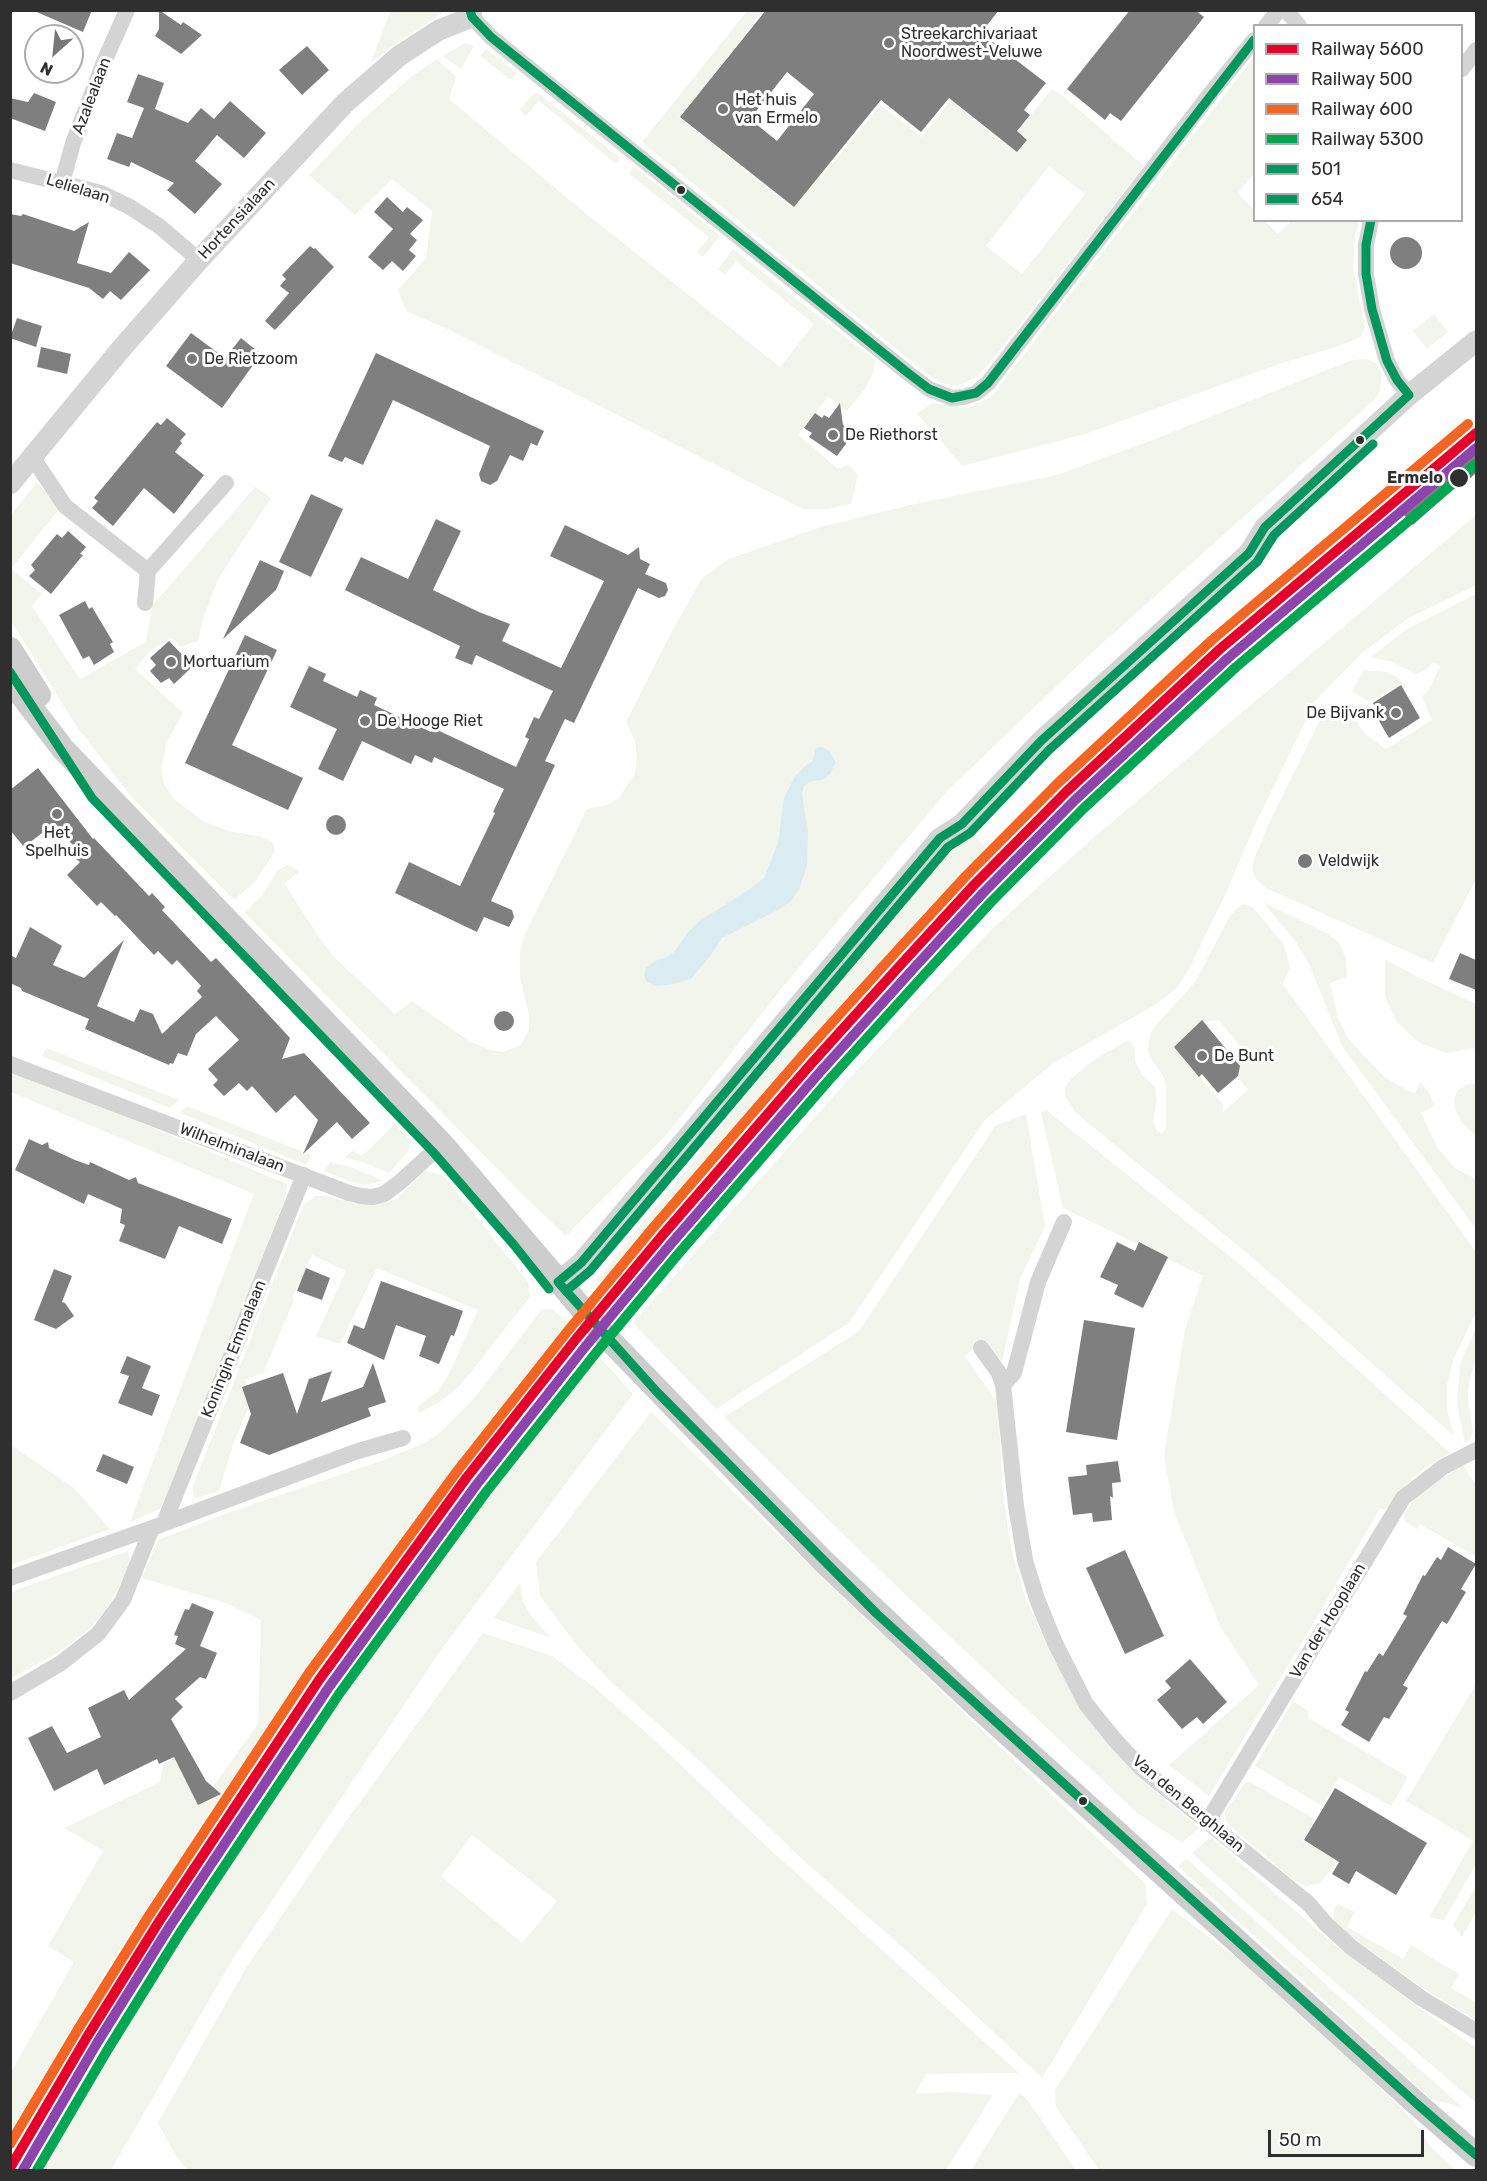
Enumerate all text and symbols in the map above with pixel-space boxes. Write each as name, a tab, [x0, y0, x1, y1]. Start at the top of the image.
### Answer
north arrow	[24, 24, 84, 84]
place label: Streekarchivariaat Noordwest-Veluwe	[901, 24, 1043, 62]
legend	[1253, 24, 1463, 222]
marker: Streekarchivariaat Noordwest-Veluwe	[882, 36, 896, 50]
text: Railway 5600	[1311, 38, 1424, 60]
street label: Azalealaan	[69, 55, 115, 137]
text: N	[37, 58, 56, 80]
text: Railway 500	[1311, 68, 1413, 90]
place label: Het huis van Ermelo	[735, 90, 818, 128]
text: Railway 600	[1311, 98, 1413, 120]
marker: Het huis van Ermelo	[716, 102, 730, 116]
text: Railway 5300	[1311, 128, 1424, 150]
text: 501	[1311, 158, 1341, 180]
street label: Lelielaan	[44, 170, 112, 208]
street label: Hortensialaan	[195, 175, 279, 263]
unlabelled marker	[675, 184, 687, 196]
text: 654	[1311, 188, 1344, 210]
place label: De Rietzoom	[204, 349, 298, 369]
marker: De Rietzoom	[185, 352, 199, 366]
place label: De Riethorst	[845, 425, 938, 445]
marker: De Riethorst	[826, 428, 840, 442]
unlabelled marker	[1354, 434, 1366, 446]
marker: Ermelo	[1448, 467, 1470, 489]
place label: Ermelo	[1387, 468, 1443, 488]
place label: Mortuarium	[183, 652, 269, 672]
marker: Mortuarium	[164, 655, 178, 669]
place label: De Bijvank	[1306, 703, 1384, 723]
marker: De Bijvank	[1389, 706, 1403, 720]
place label: De Hooge Riet	[377, 711, 483, 731]
marker: De Hooge Riet	[358, 714, 372, 728]
marker: Het Spelhuis	[50, 807, 64, 821]
place label: Het Spelhuis	[25, 823, 89, 861]
place label: Veldwijk	[1318, 851, 1379, 871]
marker: Veldwijk	[1296, 852, 1314, 870]
place label: De Bunt	[1214, 1046, 1274, 1066]
marker: De Bunt	[1195, 1049, 1209, 1063]
street label: Wilhelminalaan	[177, 1119, 287, 1177]
street label: Koningin Emmalaan	[198, 1277, 270, 1421]
street label: Van der Hooplaan	[1286, 1560, 1370, 1682]
street label: Van den Berghlaan	[1128, 1752, 1248, 1856]
unlabelled marker	[1077, 1795, 1089, 1807]
scale bar	[1271, 2118, 1427, 2156]
text: 50 m	[1279, 2129, 1322, 2151]

